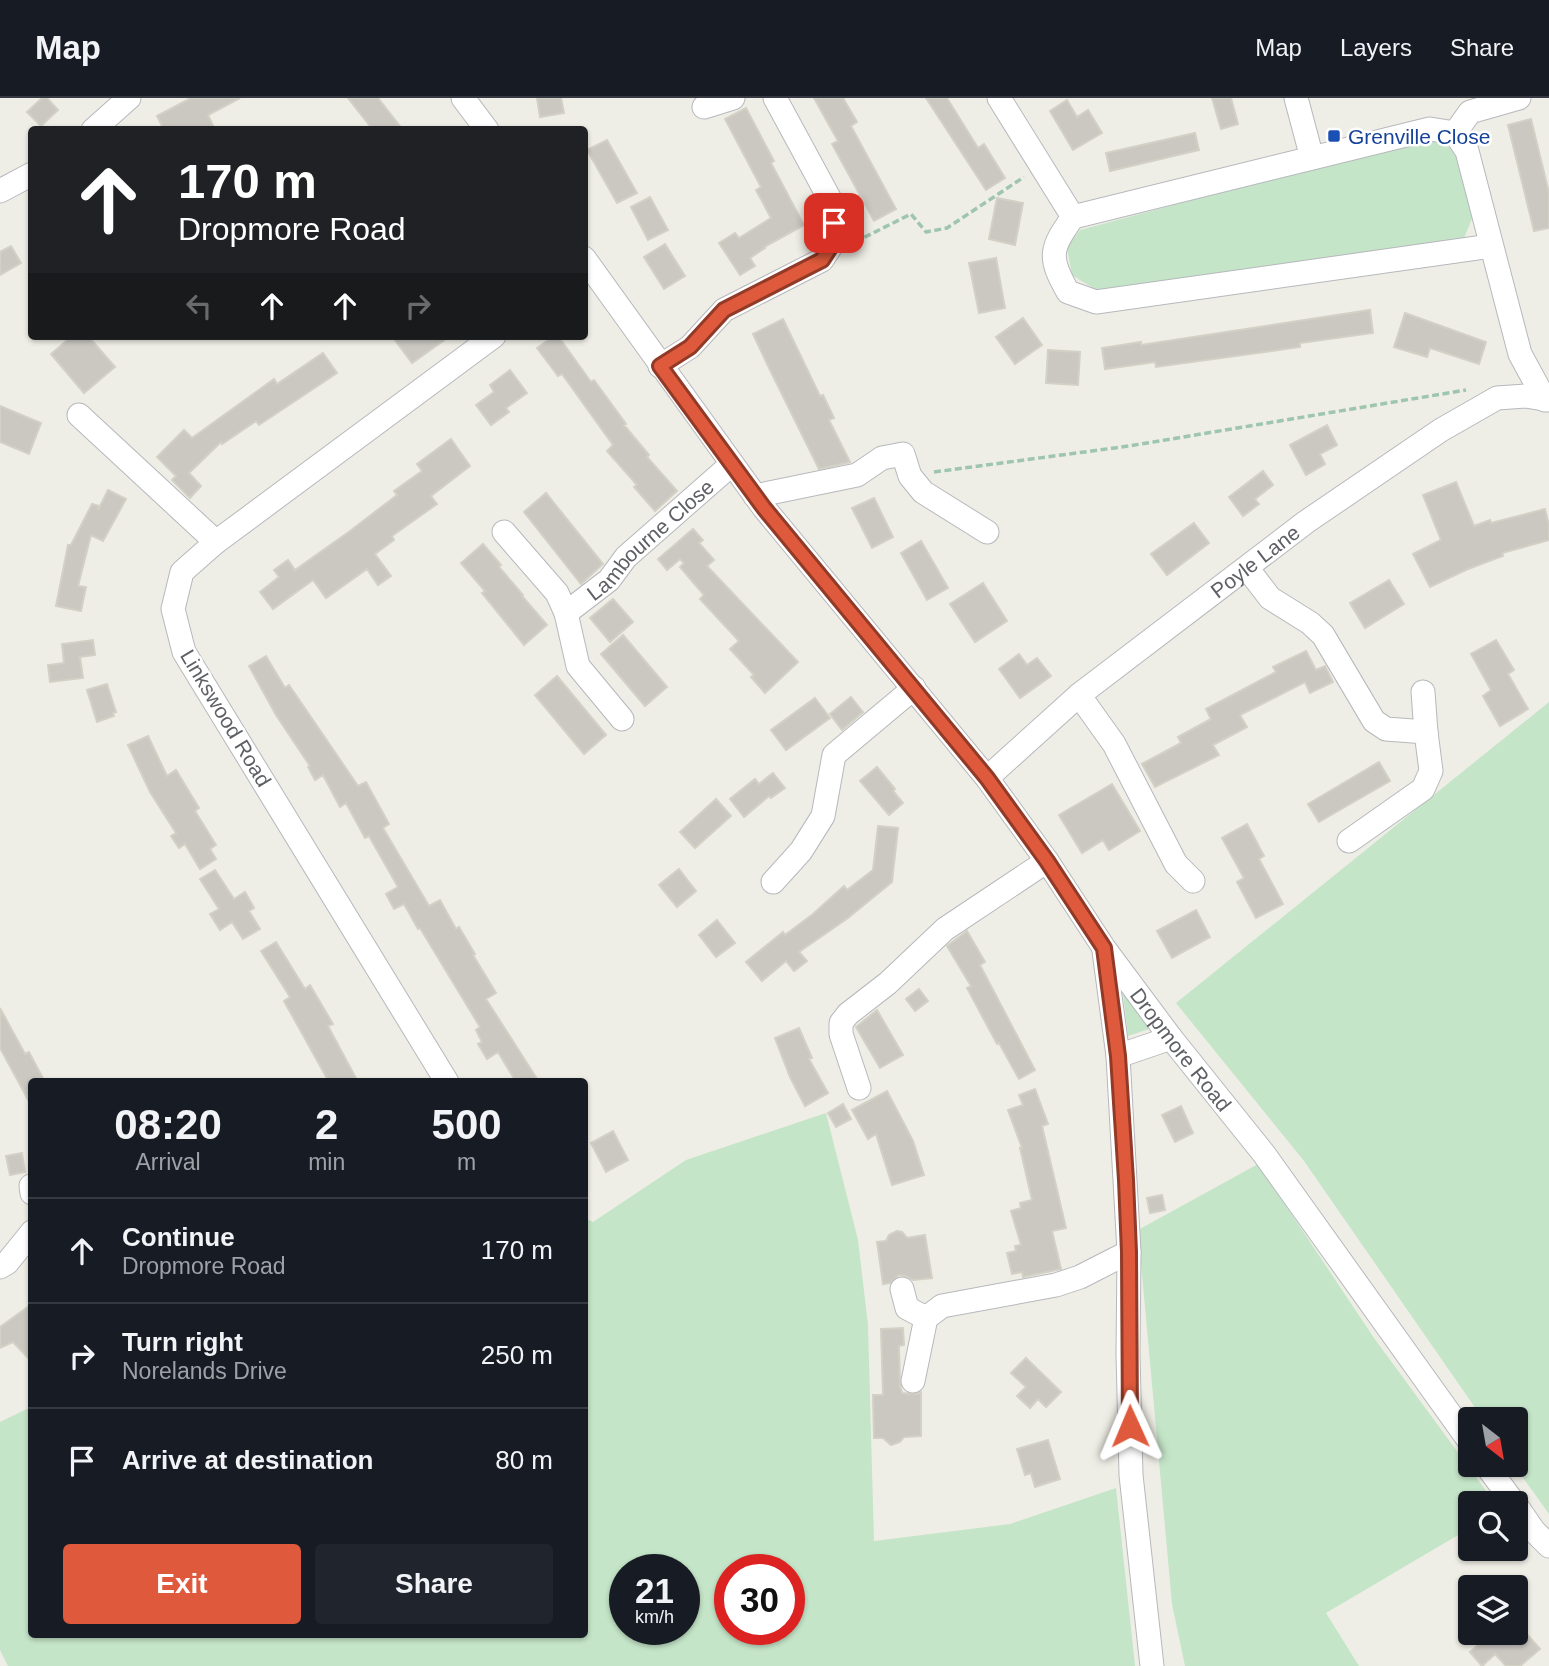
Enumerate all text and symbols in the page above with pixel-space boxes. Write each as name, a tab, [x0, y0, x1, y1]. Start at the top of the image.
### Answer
text: Map	[35, 29, 101, 66]
text: Map	[1255, 34, 1302, 61]
text: Layers	[1340, 34, 1412, 61]
text: Share	[1450, 34, 1514, 61]
place label: Grenville Close	[1348, 125, 1490, 148]
marker: Grenville Close	[1326, 128, 1342, 144]
icon: ahead	[63, 154, 154, 245]
text: 170 m	[178, 154, 317, 208]
pin	[804, 193, 864, 253]
icon: arrive	[815, 204, 853, 242]
text: Dropmore Road	[178, 211, 406, 247]
icon: left	[180, 287, 218, 325]
icon: ahead	[253, 287, 291, 325]
icon: ahead	[326, 287, 364, 325]
icon: right	[399, 287, 437, 325]
street label: Lambourne Close	[582, 474, 718, 604]
street label: Poyle Lane	[1206, 520, 1304, 602]
street label: Linkswood Road	[176, 646, 276, 790]
street label: Dropmore Road	[1126, 983, 1236, 1115]
text: 08:20	[114, 1101, 222, 1148]
text: 2	[315, 1101, 338, 1148]
text: 500	[432, 1101, 502, 1148]
text: Arrival	[135, 1149, 201, 1175]
text: min	[308, 1149, 345, 1175]
text: m	[457, 1149, 476, 1175]
text: Continue	[122, 1222, 235, 1252]
icon: ahead	[63, 1232, 101, 1270]
text: 170 m	[481, 1235, 553, 1265]
text: Dropmore Road	[122, 1253, 286, 1279]
text: Turn right	[122, 1327, 243, 1357]
icon: right	[63, 1337, 101, 1375]
text: 250 m	[481, 1340, 553, 1370]
text: Norelands Drive	[122, 1358, 287, 1384]
position arrow	[1093, 1389, 1167, 1463]
north arrow	[1458, 1407, 1528, 1477]
map controls	[1458, 1407, 1528, 1645]
icon: arrive	[63, 1442, 101, 1480]
text: Arrive at destination	[122, 1445, 373, 1475]
text: 80 m	[495, 1445, 553, 1475]
button: search	[1458, 1491, 1528, 1561]
button: Exit	[63, 1544, 301, 1624]
button: Share	[315, 1544, 553, 1624]
speed limit sign: 30	[714, 1554, 805, 1645]
text: 21	[635, 1571, 674, 1610]
button: layers	[1458, 1575, 1528, 1645]
text: km/h	[635, 1607, 674, 1627]

